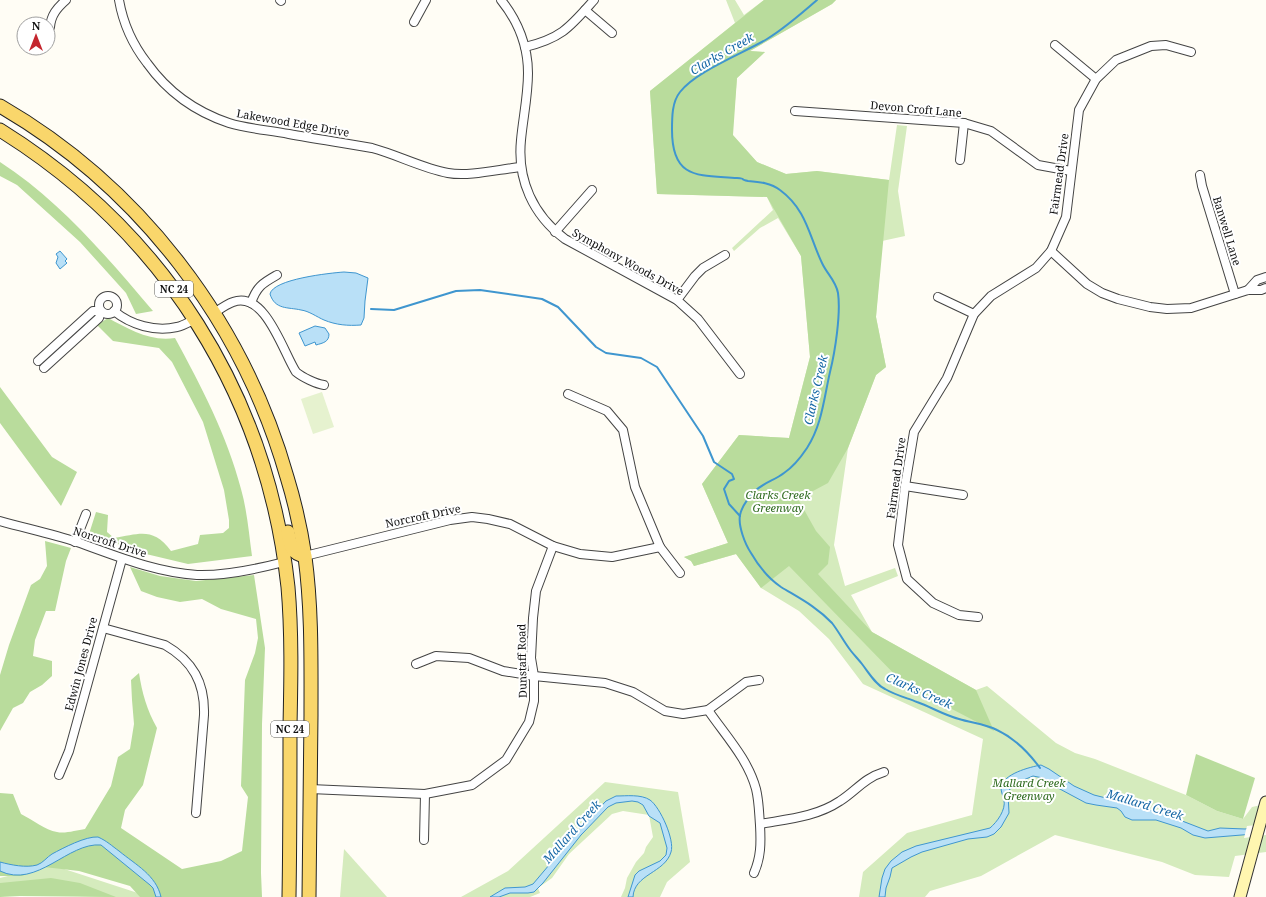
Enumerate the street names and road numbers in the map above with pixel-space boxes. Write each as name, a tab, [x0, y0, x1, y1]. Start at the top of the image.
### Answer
street label: Devon Croft Lane	[870, 97, 962, 120]
street label: Lakewood Edge Drive	[236, 105, 351, 140]
street label: Fairmead Drive	[1045, 132, 1072, 216]
street label: Banwell Lane	[1210, 194, 1245, 267]
street label: Symphony Woods Drive	[570, 225, 687, 299]
road number: NC 24	[155, 281, 193, 297]
street label: Fairmead Drive	[882, 436, 909, 520]
street label: Norcroft Drive	[384, 500, 462, 531]
street label: Norcroft Drive	[71, 523, 149, 561]
street label: Edwin Jones Drive	[61, 615, 100, 712]
street label: Dunstaff Road	[513, 624, 530, 698]
road number: NC 24	[271, 721, 309, 737]

